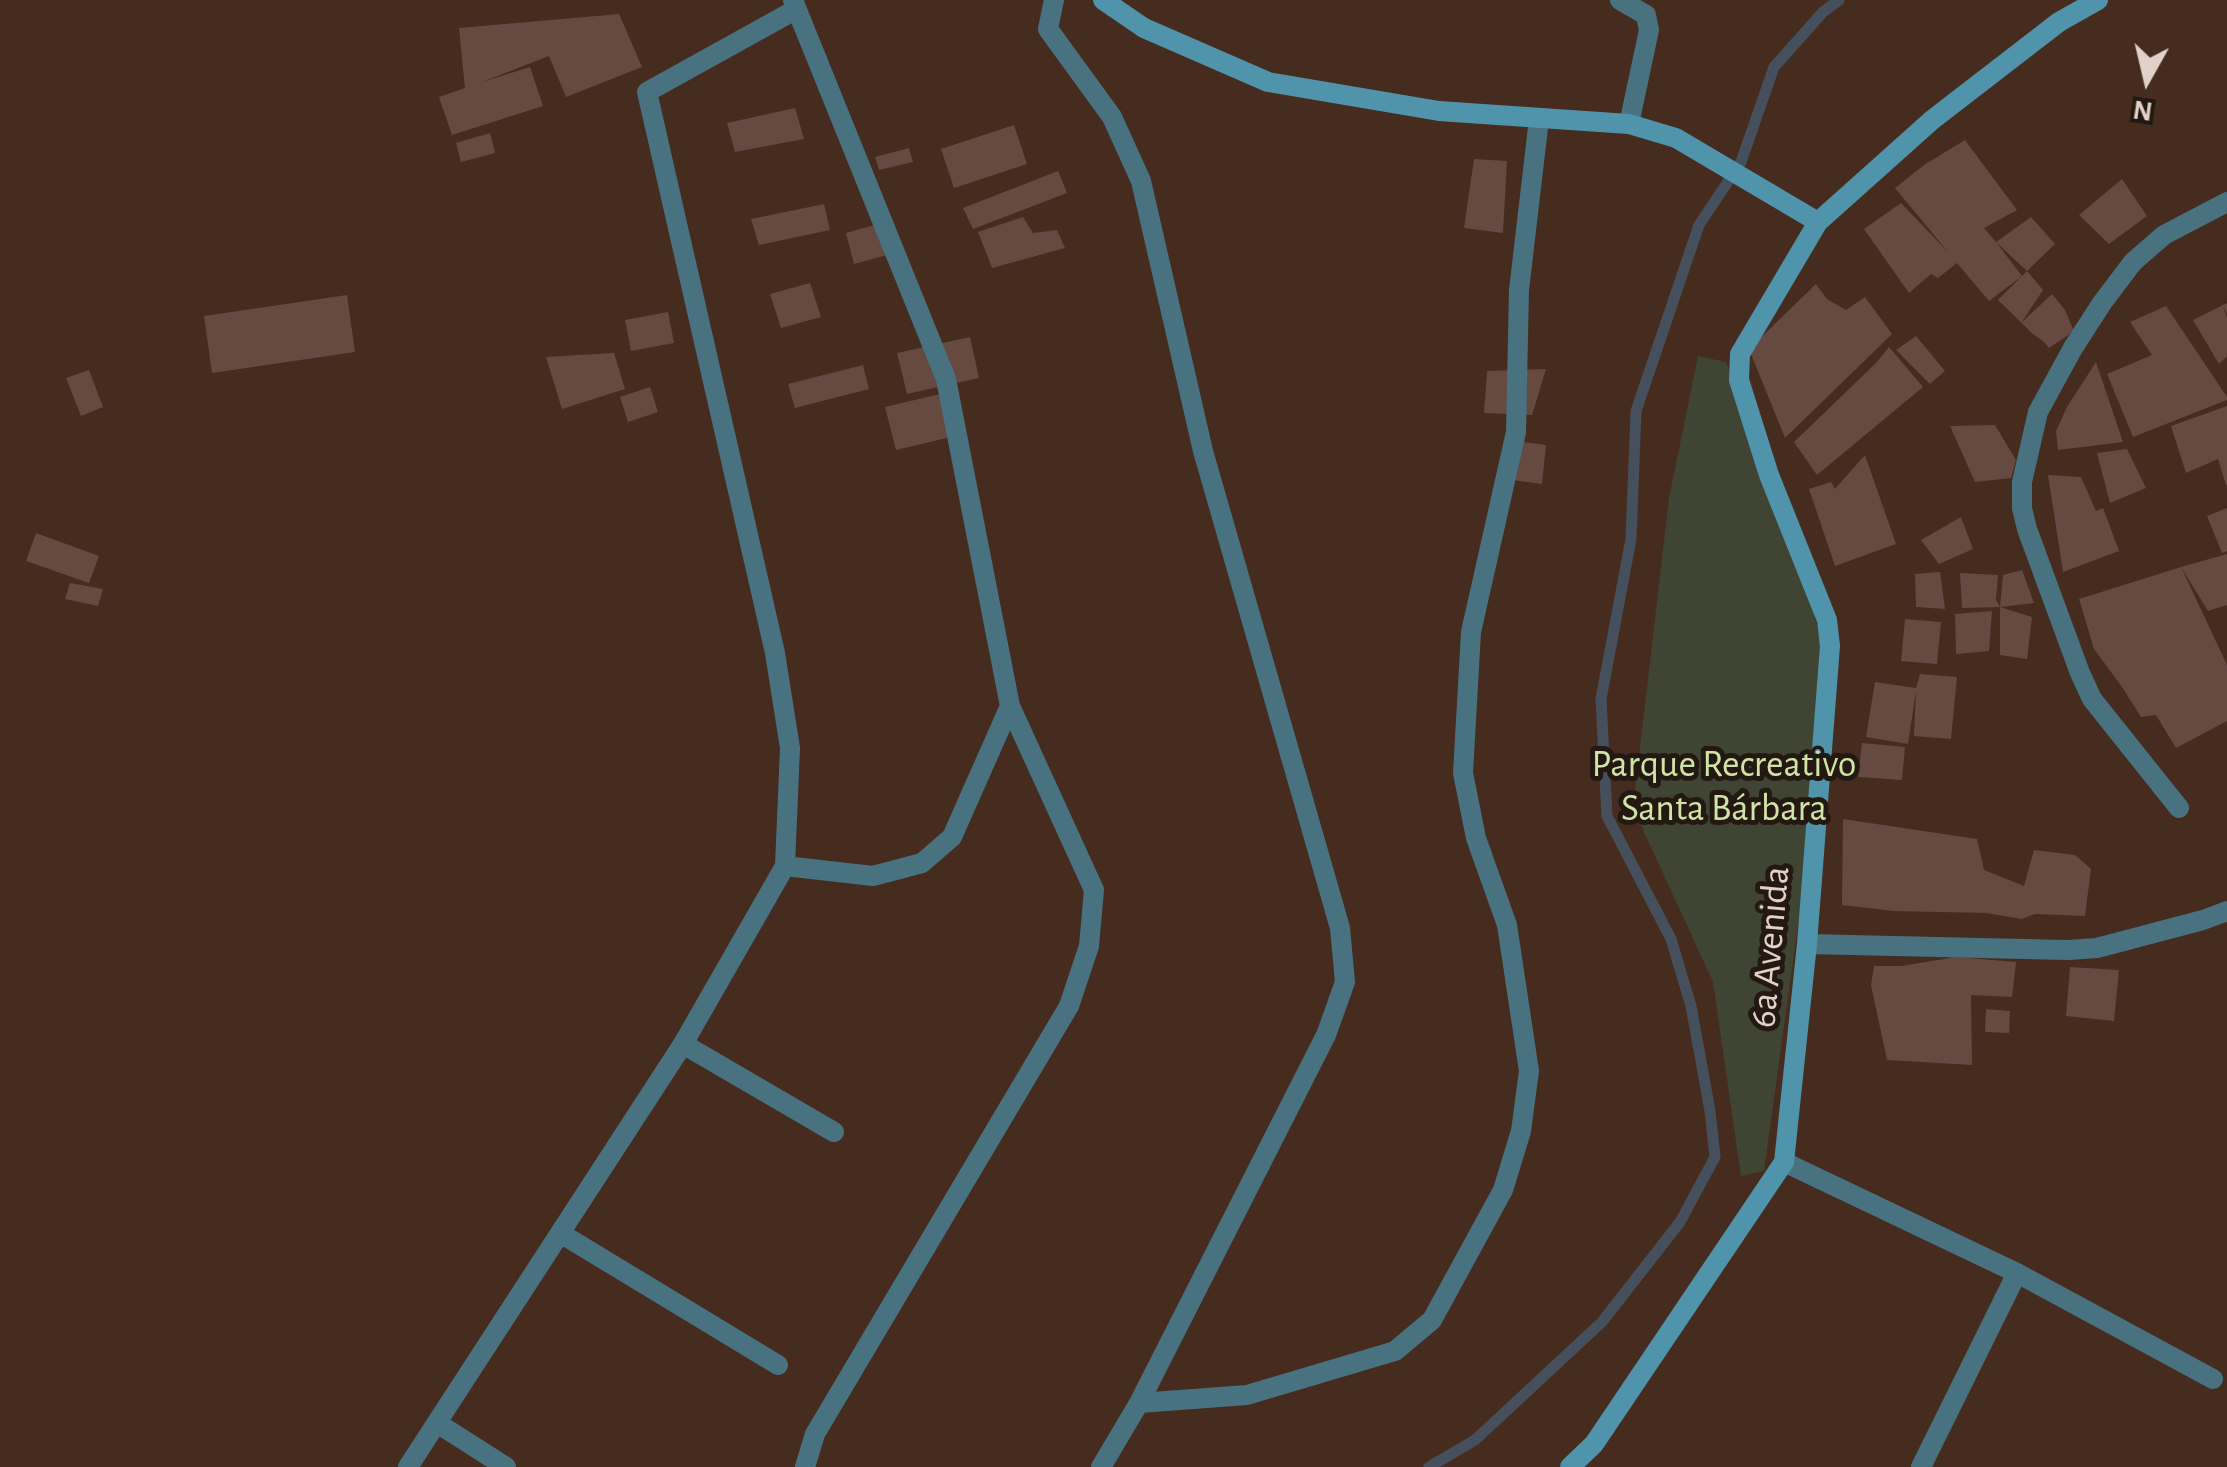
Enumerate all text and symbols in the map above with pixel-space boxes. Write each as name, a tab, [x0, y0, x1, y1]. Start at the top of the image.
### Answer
north arrow	[2097, 30, 2197, 130]
text: N	[2131, 94, 2154, 125]
park label: Parque Recreativo Santa Bárbara	[1591, 742, 1857, 832]
street label: 6a Avenida	[1740, 864, 1800, 1030]

